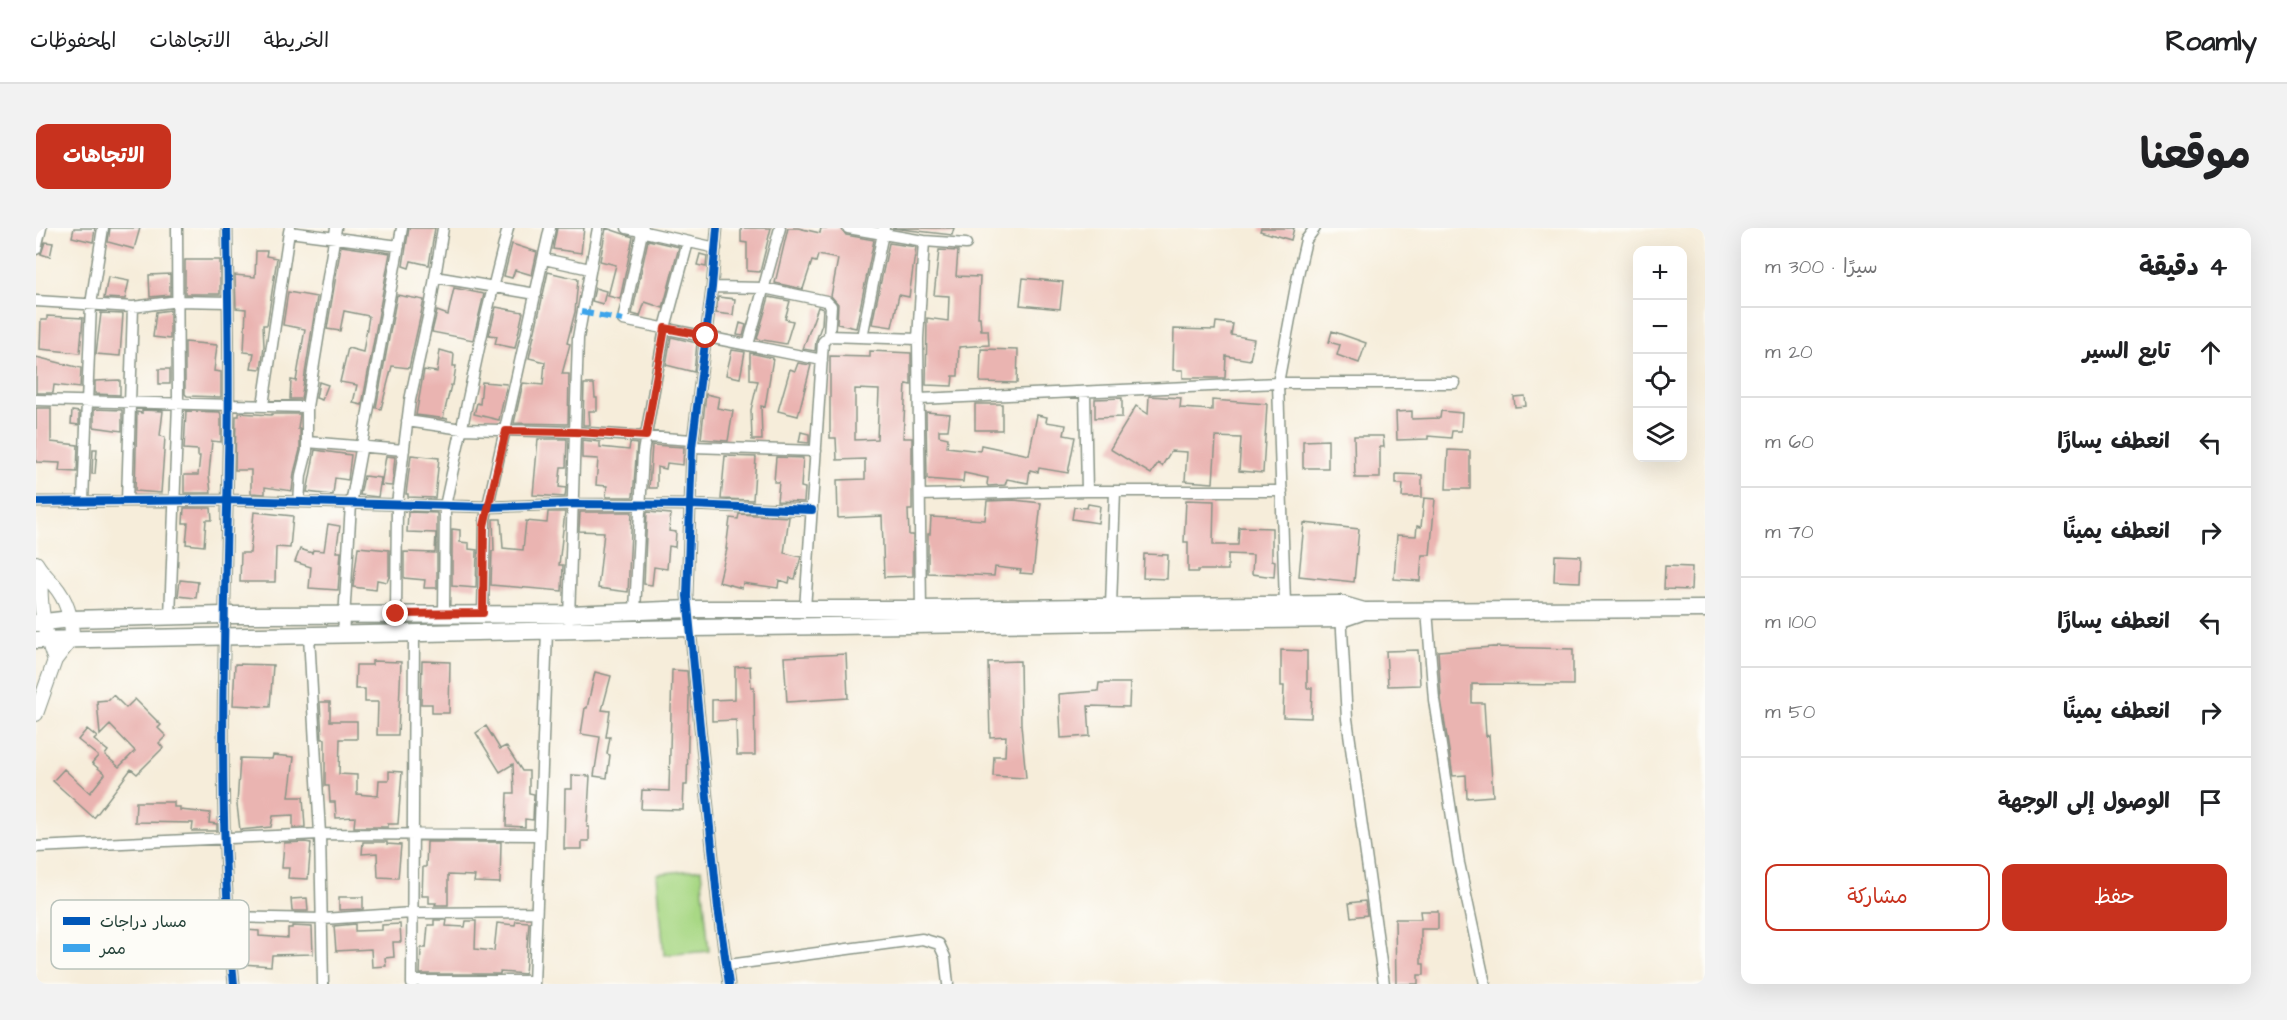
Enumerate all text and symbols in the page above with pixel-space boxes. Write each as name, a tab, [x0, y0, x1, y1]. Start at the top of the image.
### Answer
text: Roamly	[2165, 22, 2257, 61]
text: المحفوظات	[30, 26, 116, 55]
text: الاتجاهات	[149, 26, 231, 55]
text: الخريطة	[264, 26, 329, 55]
button: الاتجاهات	[36, 124, 171, 189]
text: موقعنا	[2140, 127, 2251, 185]
map controls	[1633, 246, 1687, 462]
button: +	[1633, 246, 1687, 300]
text: 4 دقيقة	[2139, 249, 2227, 285]
text: سيرًا · 300 m	[1765, 253, 1878, 281]
button: −	[1633, 300, 1687, 354]
route start	[692, 322, 718, 348]
text: تابع السير	[2083, 336, 2170, 367]
icon: ahead	[2194, 336, 2227, 369]
text: 20 m	[1765, 338, 1813, 366]
button: locate	[1633, 354, 1687, 408]
button: layers	[1633, 408, 1687, 462]
text: انعطف يسارًا	[2057, 426, 2170, 457]
icon: left	[2194, 426, 2227, 459]
text: 60 m	[1765, 428, 1814, 456]
text: انعطف يمينًا	[2063, 516, 2170, 547]
icon: right	[2194, 516, 2227, 549]
text: 70 m	[1765, 518, 1814, 546]
route end	[382, 600, 408, 626]
text: انعطف يسارًا	[2057, 606, 2170, 637]
icon: left	[2194, 606, 2227, 639]
text: 100 m	[1765, 608, 1816, 636]
text: انعطف يمينًا	[2063, 696, 2170, 727]
icon: right	[2194, 696, 2227, 729]
text: 50 m	[1765, 698, 1815, 726]
text: الوصول إلى الوجهة	[1998, 786, 2170, 817]
icon: arrive	[2194, 786, 2227, 819]
button: مشاركة	[1765, 864, 1990, 931]
button: حفظ	[2002, 864, 2227, 931]
legend	[51, 900, 249, 969]
text: مسار دراجات	[100, 911, 187, 933]
text: ممر	[98, 938, 126, 960]

